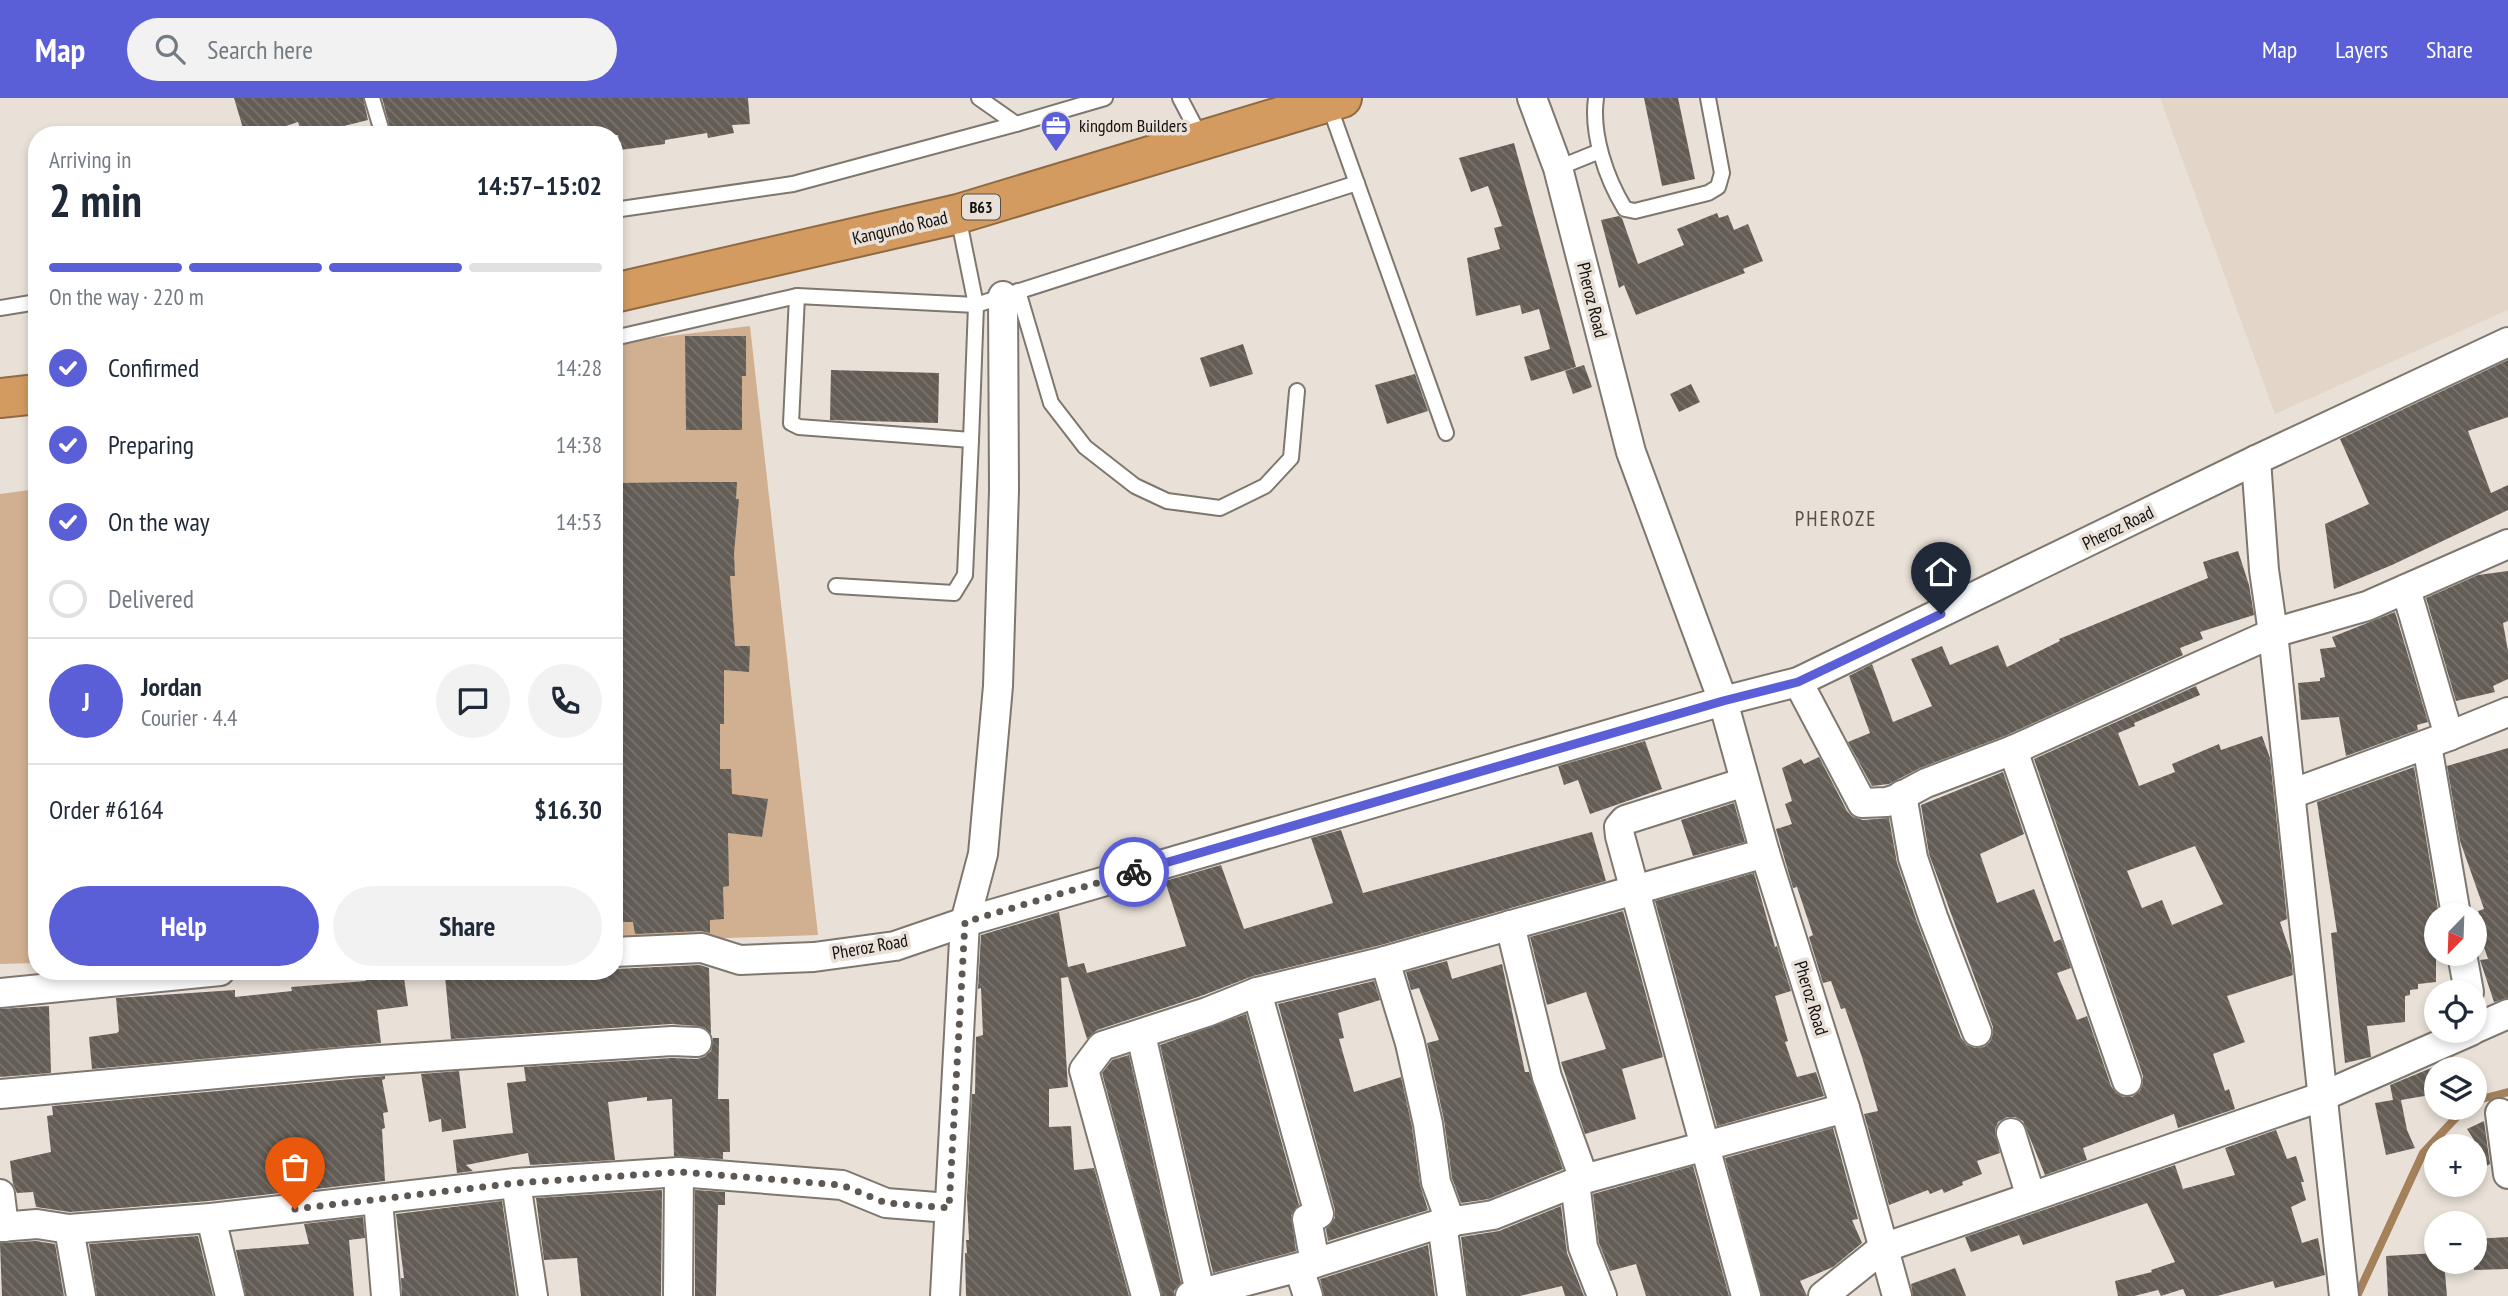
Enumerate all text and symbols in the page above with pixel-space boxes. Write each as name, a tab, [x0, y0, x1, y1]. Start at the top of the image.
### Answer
search box	[127, 18, 617, 81]
text: Map	[35, 28, 85, 71]
icon: search	[151, 30, 189, 68]
text: Search here	[207, 33, 313, 66]
text: Map	[2262, 34, 2297, 65]
text: Layers	[2335, 34, 2388, 65]
text: Share	[2426, 34, 2473, 65]
office icon: kingdom Builders	[1039, 109, 1073, 153]
place label: kingdom Builders	[1079, 114, 1187, 137]
text: Arriving in	[49, 145, 131, 174]
text: 14:57–15:02	[477, 169, 602, 202]
text: 2 min	[49, 170, 142, 230]
road number: B63	[962, 194, 1000, 220]
street label: Kangundo Road	[850, 205, 950, 250]
street label: Pheroz Road	[1572, 260, 1613, 340]
text: On the way · 220 m	[49, 282, 204, 311]
icon: check	[49, 349, 87, 387]
text: Confirmed	[108, 351, 199, 384]
text: 14:28	[556, 353, 602, 382]
icon: check	[49, 426, 87, 464]
text: Preparing	[108, 428, 194, 461]
text: 14:38	[556, 430, 602, 459]
street label: Pheroz Road	[2078, 500, 2157, 555]
icon: check	[49, 503, 87, 541]
text: On the way	[108, 505, 210, 538]
district label: PHEROZE	[1795, 505, 1877, 532]
text: 14:53	[556, 507, 602, 536]
pin	[1911, 542, 1971, 614]
icon: home	[1922, 553, 1960, 591]
text: Delivered	[108, 582, 194, 615]
button: chat	[436, 664, 510, 738]
button: phone	[528, 664, 602, 738]
text: Jordan	[141, 670, 202, 703]
text: J	[82, 685, 90, 718]
text: Courier · 4.4	[141, 703, 237, 732]
text: Order #6164	[49, 793, 164, 826]
text: $16.30	[534, 793, 602, 826]
courier	[1099, 837, 1169, 907]
icon: bike	[1115, 853, 1153, 891]
button: Help	[49, 886, 319, 966]
button: Share	[333, 886, 602, 966]
north arrow	[2424, 903, 2487, 966]
map controls	[2424, 903, 2487, 1274]
street label: Pheroz Road	[830, 929, 910, 964]
street label: Pheroz Road	[1789, 958, 1834, 1038]
button: locate	[2424, 980, 2487, 1043]
button: layers	[2424, 1057, 2487, 1120]
button: +	[2424, 1134, 2487, 1197]
pin	[265, 1137, 325, 1209]
icon: bag	[276, 1148, 314, 1186]
button: −	[2424, 1211, 2487, 1274]

